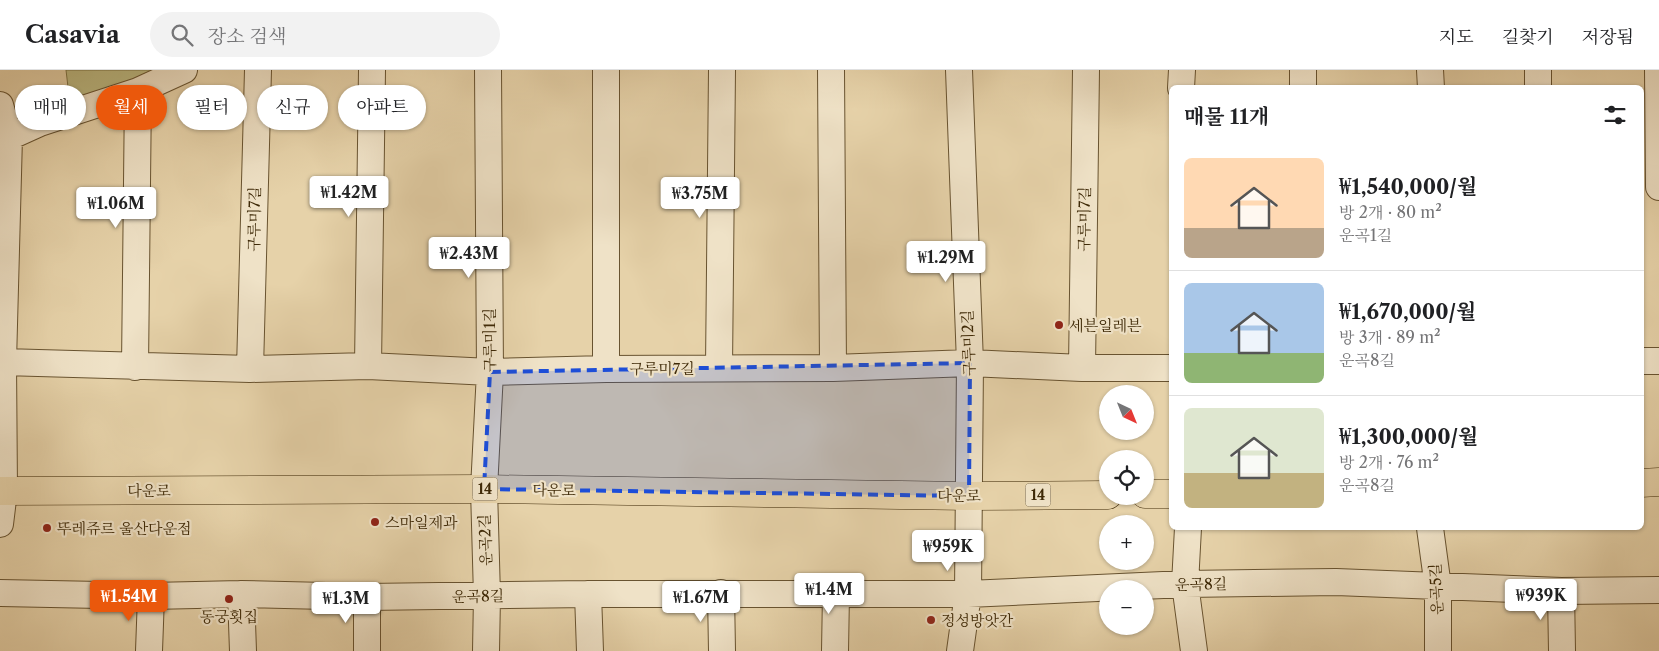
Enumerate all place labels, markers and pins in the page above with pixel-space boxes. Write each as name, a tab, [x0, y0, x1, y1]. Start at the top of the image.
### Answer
pin: ₩1.42M	[308, 176, 390, 218]
pin: ₩3.75M	[659, 176, 741, 219]
pin: ₩1.06M	[75, 186, 157, 229]
pin: ₩2.43M	[428, 236, 510, 279]
pin: ₩1.29M	[905, 240, 987, 283]
place label: 세븐일레븐	[1069, 316, 1142, 335]
marker: 세븐일레븐	[1053, 319, 1065, 331]
place label: 스마일제과	[385, 513, 458, 532]
marker: 스마일제과	[369, 516, 381, 528]
place label: 뚜레쥬르 울산다운점	[57, 519, 191, 538]
marker: 뚜레쥬르 울산다운점	[41, 522, 53, 534]
pin: ₩959K	[913, 530, 983, 572]
pin: ₩1.4M	[794, 572, 864, 615]
pin: ₩939K	[1506, 578, 1576, 621]
pin: ₩1.54M	[88, 580, 170, 622]
pin: ₩1.67M	[660, 580, 742, 623]
pin: ₩1.3M	[311, 582, 381, 624]
marker: 동궁횟집	[223, 593, 235, 605]
place label: 동궁횟집	[200, 607, 258, 626]
place label: 정성방앗간	[941, 611, 1014, 630]
marker: 정성방앗간	[925, 614, 937, 626]

